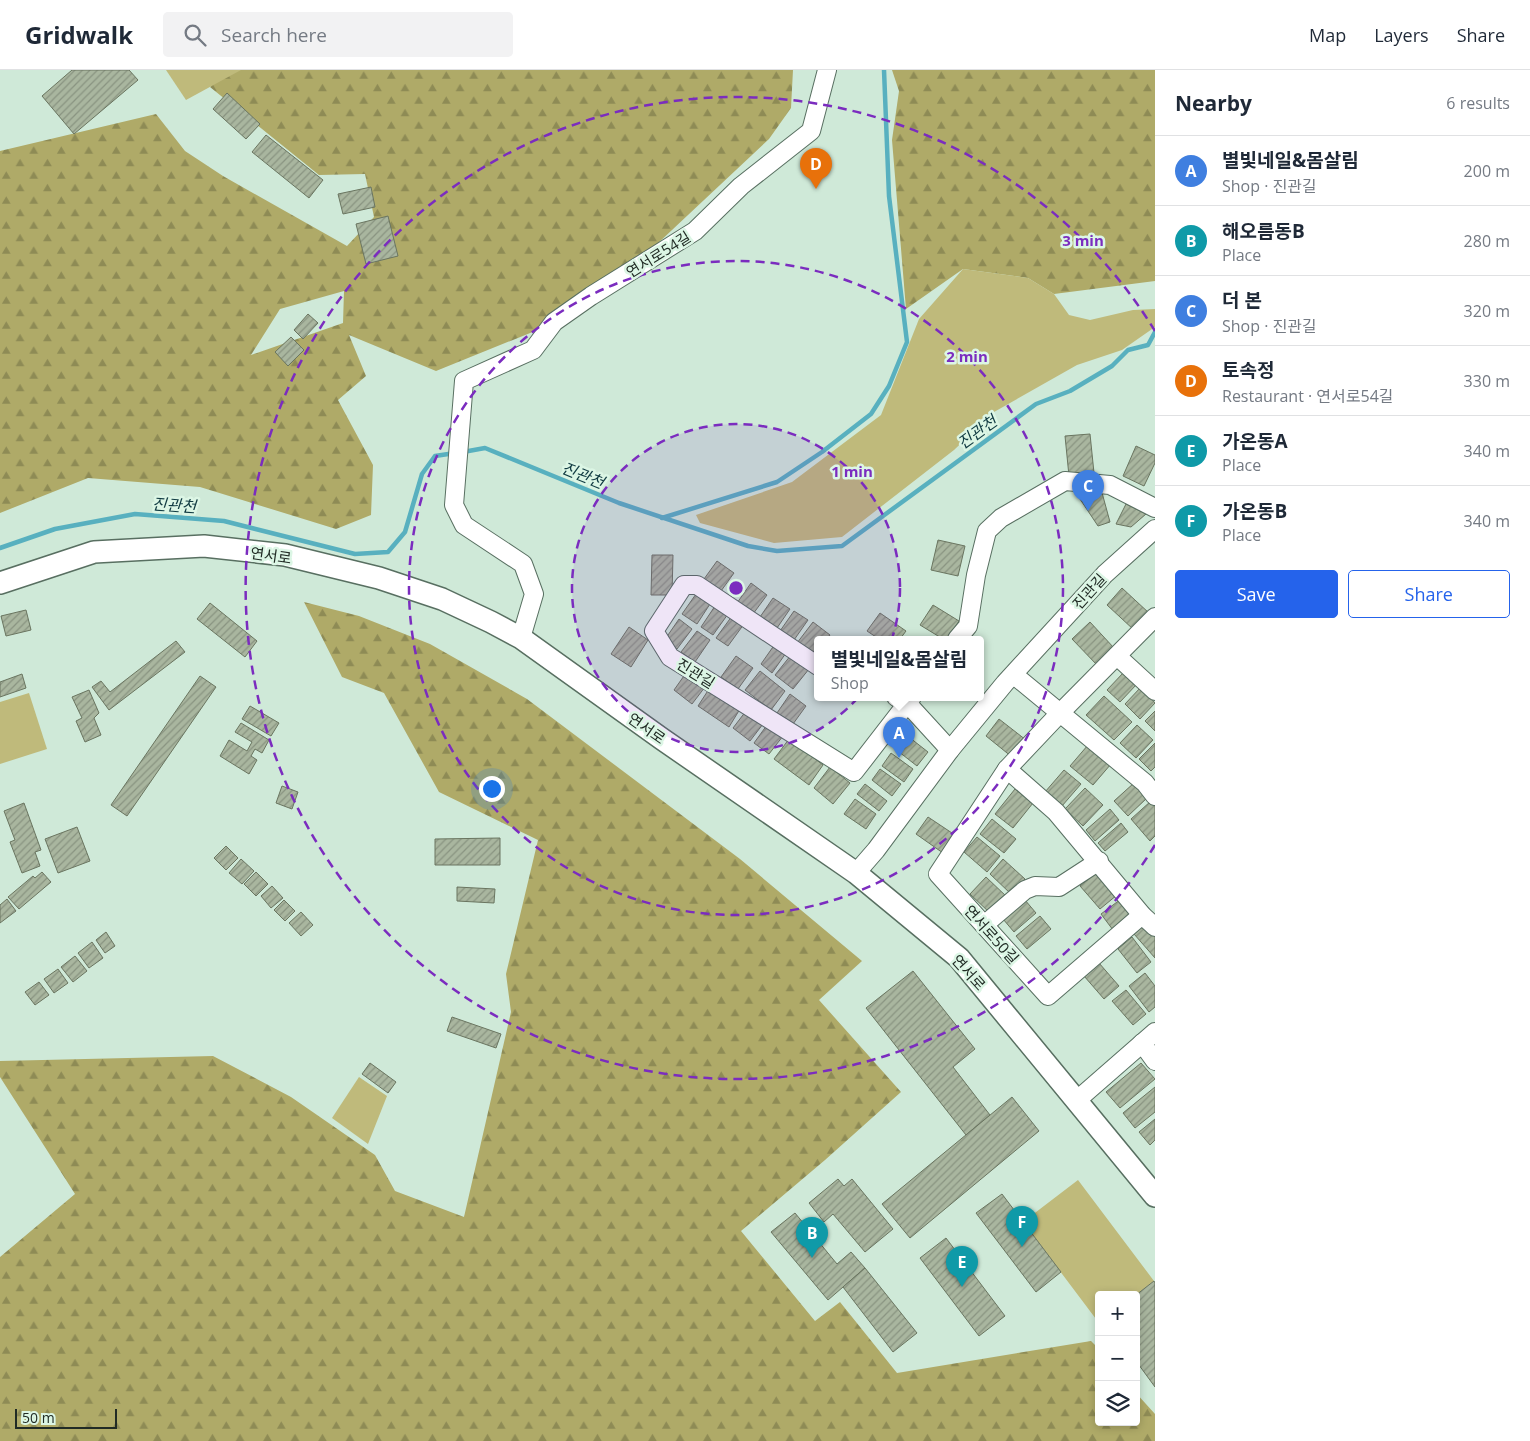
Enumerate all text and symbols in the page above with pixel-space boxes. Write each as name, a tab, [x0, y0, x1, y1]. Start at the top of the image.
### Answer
search box	[163, 12, 513, 57]
text: Gridwalk	[25, 18, 133, 51]
icon: search	[181, 21, 209, 49]
text: Search here	[221, 22, 327, 48]
text: Map	[1309, 23, 1346, 47]
text: Layers	[1374, 23, 1429, 47]
text: Share	[1457, 23, 1505, 47]
text: Nearby	[1175, 89, 1252, 117]
text: 6 results	[1446, 92, 1510, 114]
text: 별빛네일&몸살림	[1222, 147, 1359, 173]
pin: D	[800, 148, 832, 189]
text: A	[1185, 160, 1197, 182]
text: 200 m	[1464, 160, 1510, 182]
text: Shop · 진관길	[1222, 175, 1317, 197]
text: 해오름동B	[1222, 218, 1305, 244]
street label: 연서로54길	[622, 226, 694, 282]
text: 3 min	[1062, 230, 1104, 250]
text: B	[1186, 230, 1196, 252]
text: 280 m	[1464, 230, 1510, 252]
text: Place	[1222, 244, 1261, 266]
text: 더 본	[1222, 287, 1262, 313]
text: C	[1186, 300, 1196, 322]
text: 320 m	[1464, 300, 1510, 322]
text: Shop · 진관길	[1222, 315, 1317, 337]
text: 2 min	[946, 346, 988, 366]
text: 토속정	[1222, 357, 1274, 383]
text: D	[1185, 370, 1197, 392]
text: 330 m	[1464, 370, 1510, 392]
text: Restaurant · 연서로54길	[1222, 385, 1394, 407]
water label: 진관천	[953, 409, 1003, 454]
text: 가온동A	[1222, 428, 1288, 454]
text: E	[1187, 440, 1195, 462]
text: 340 m	[1464, 440, 1510, 462]
text: Place	[1222, 454, 1261, 476]
water label: 진관천	[558, 457, 610, 494]
text: 1 min	[831, 461, 873, 481]
pin: C	[1072, 470, 1104, 511]
water label: 진관천	[151, 492, 199, 518]
text: 가온동B	[1222, 498, 1287, 524]
text: F	[1187, 510, 1195, 532]
text: 340 m	[1464, 510, 1510, 532]
text: Place	[1222, 524, 1261, 546]
street label: 연서로	[249, 542, 293, 568]
street label: 진관길	[1068, 569, 1110, 613]
button: Save	[1175, 570, 1338, 618]
button: Share	[1348, 570, 1510, 618]
centre of rings	[727, 579, 745, 597]
popup	[814, 636, 984, 701]
text: 별빛네일&몸살림	[831, 646, 967, 672]
street label: 진관길	[673, 654, 719, 692]
text: Shop	[831, 672, 869, 694]
street label: 연서로	[624, 708, 670, 748]
pin: A	[883, 717, 915, 758]
your location	[479, 776, 505, 802]
street label: 연서로50길	[960, 900, 1024, 968]
street label: 연서로	[948, 950, 990, 994]
pin: F	[1006, 1206, 1038, 1247]
pin: B	[796, 1217, 828, 1258]
pin: E	[946, 1246, 978, 1287]
map controls	[1095, 1291, 1140, 1426]
button: +	[1095, 1291, 1140, 1336]
button: −	[1095, 1336, 1140, 1381]
button: layers	[1095, 1381, 1140, 1426]
scale bar	[15, 1406, 118, 1429]
text: 50 m	[22, 1408, 55, 1427]

